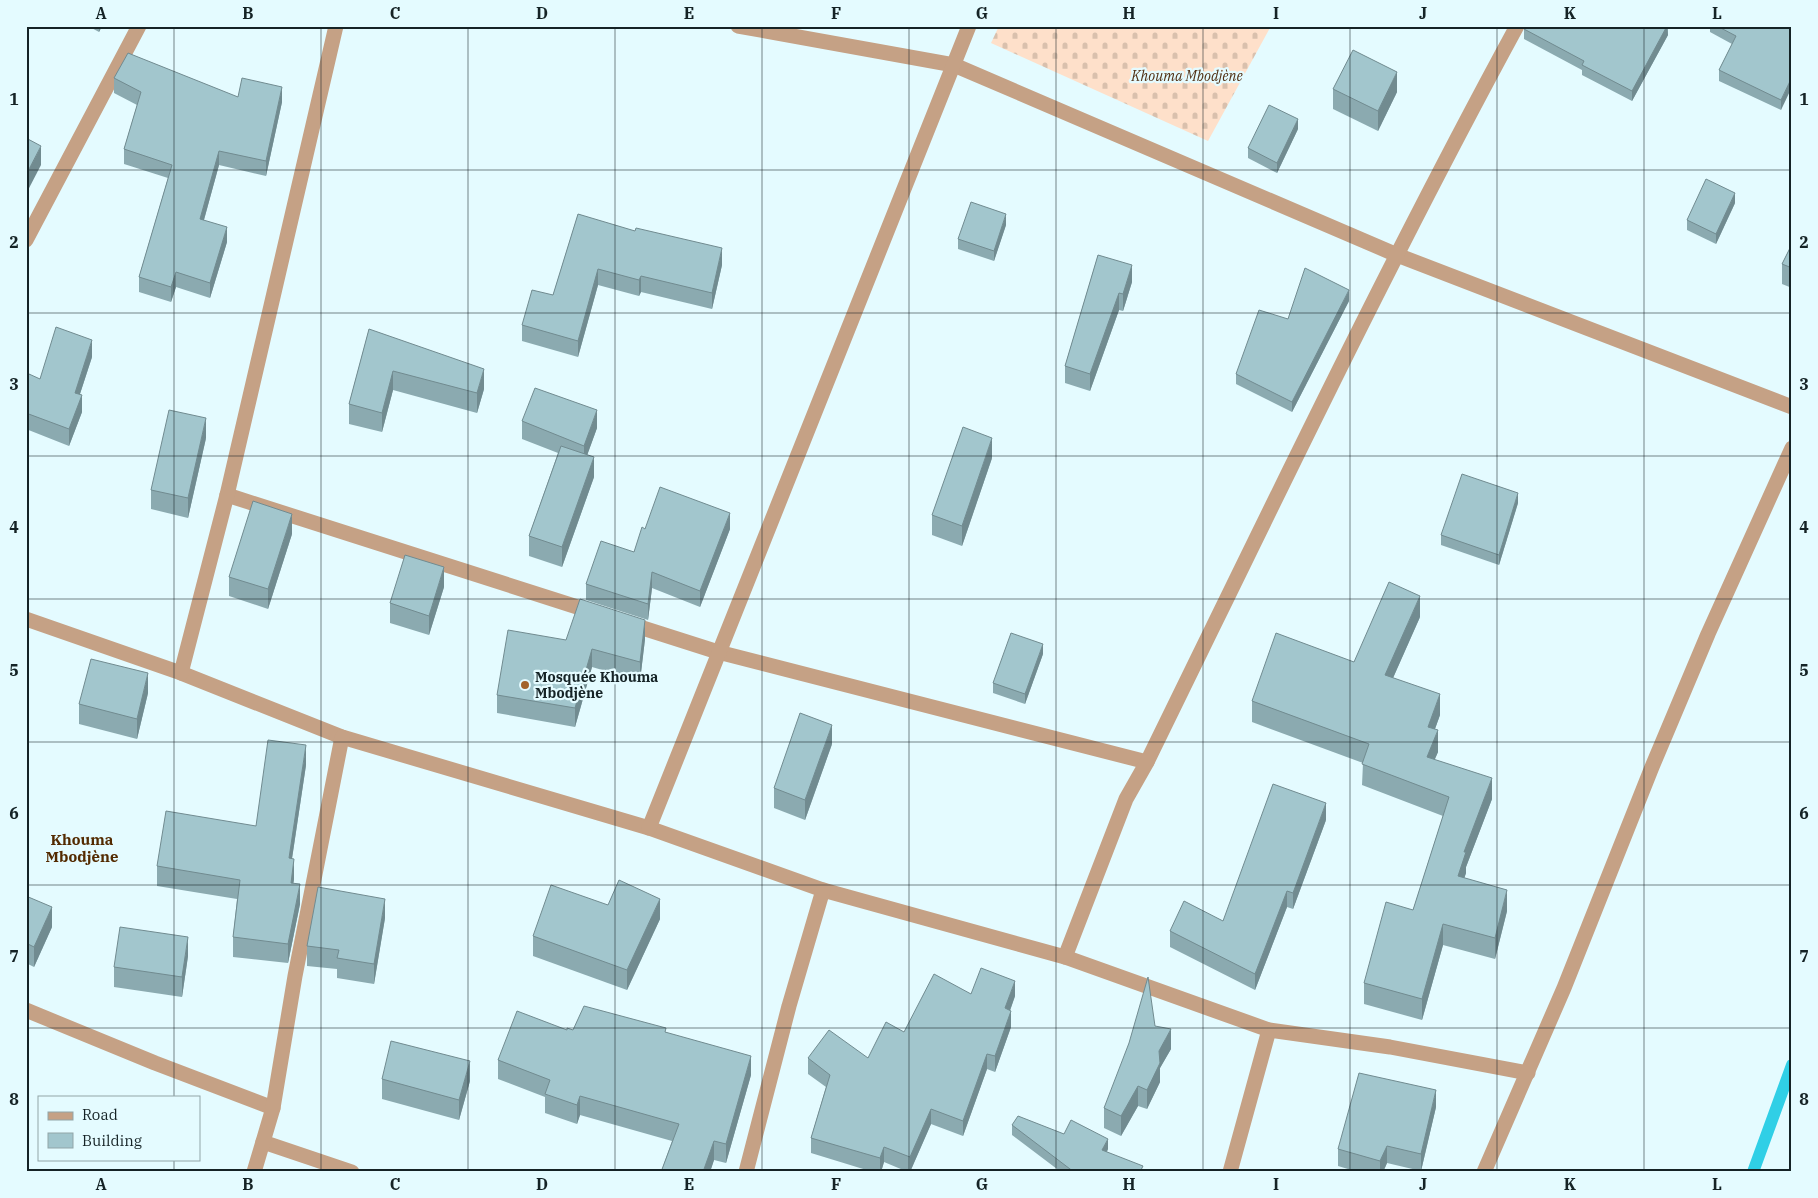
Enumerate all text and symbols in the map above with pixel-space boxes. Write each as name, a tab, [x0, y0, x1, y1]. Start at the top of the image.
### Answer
text: A	[95, 3, 107, 23]
text: B	[242, 3, 254, 23]
text: C	[390, 3, 400, 23]
text: D	[536, 3, 548, 23]
text: E	[684, 3, 694, 23]
text: F	[831, 3, 841, 23]
text: G	[976, 3, 988, 23]
text: H	[1123, 3, 1136, 23]
text: I	[1273, 3, 1279, 23]
text: J	[1419, 3, 1427, 23]
text: K	[1564, 3, 1577, 23]
text: L	[1712, 3, 1722, 23]
park label: Khouma Mbodjène	[1130, 67, 1243, 85]
text: 1	[9, 89, 19, 109]
text: 1	[1799, 89, 1809, 109]
text: 2	[9, 232, 19, 252]
text: 2	[1799, 232, 1809, 252]
text: 3	[9, 374, 19, 394]
text: 3	[1799, 374, 1809, 394]
text: 4	[9, 517, 19, 537]
text: 4	[1799, 517, 1809, 537]
text: 5	[9, 660, 19, 680]
text: 5	[1799, 660, 1809, 680]
place label: Mosquée Khouma Mbodjène	[535, 668, 658, 702]
marker: Mosquée Khouma Mbodjène	[519, 679, 531, 691]
text: 6	[9, 803, 19, 823]
text: 6	[1799, 803, 1809, 823]
district label: Khouma Mbodjène	[45, 830, 119, 866]
text: 7	[9, 946, 19, 966]
text: 7	[1799, 946, 1809, 966]
text: 8	[9, 1089, 19, 1109]
text: 8	[1799, 1089, 1809, 1109]
legend	[38, 1096, 200, 1160]
text: Road	[82, 1105, 118, 1124]
text: Building	[82, 1131, 142, 1150]
text: A	[95, 1174, 107, 1194]
text: B	[242, 1174, 254, 1194]
text: C	[390, 1174, 400, 1194]
text: D	[536, 1174, 548, 1194]
text: E	[684, 1174, 694, 1194]
text: F	[831, 1174, 841, 1194]
text: G	[976, 1174, 988, 1194]
text: H	[1123, 1174, 1136, 1194]
text: I	[1273, 1174, 1279, 1194]
text: J	[1419, 1174, 1427, 1194]
text: K	[1564, 1174, 1577, 1194]
text: L	[1712, 1174, 1722, 1194]

